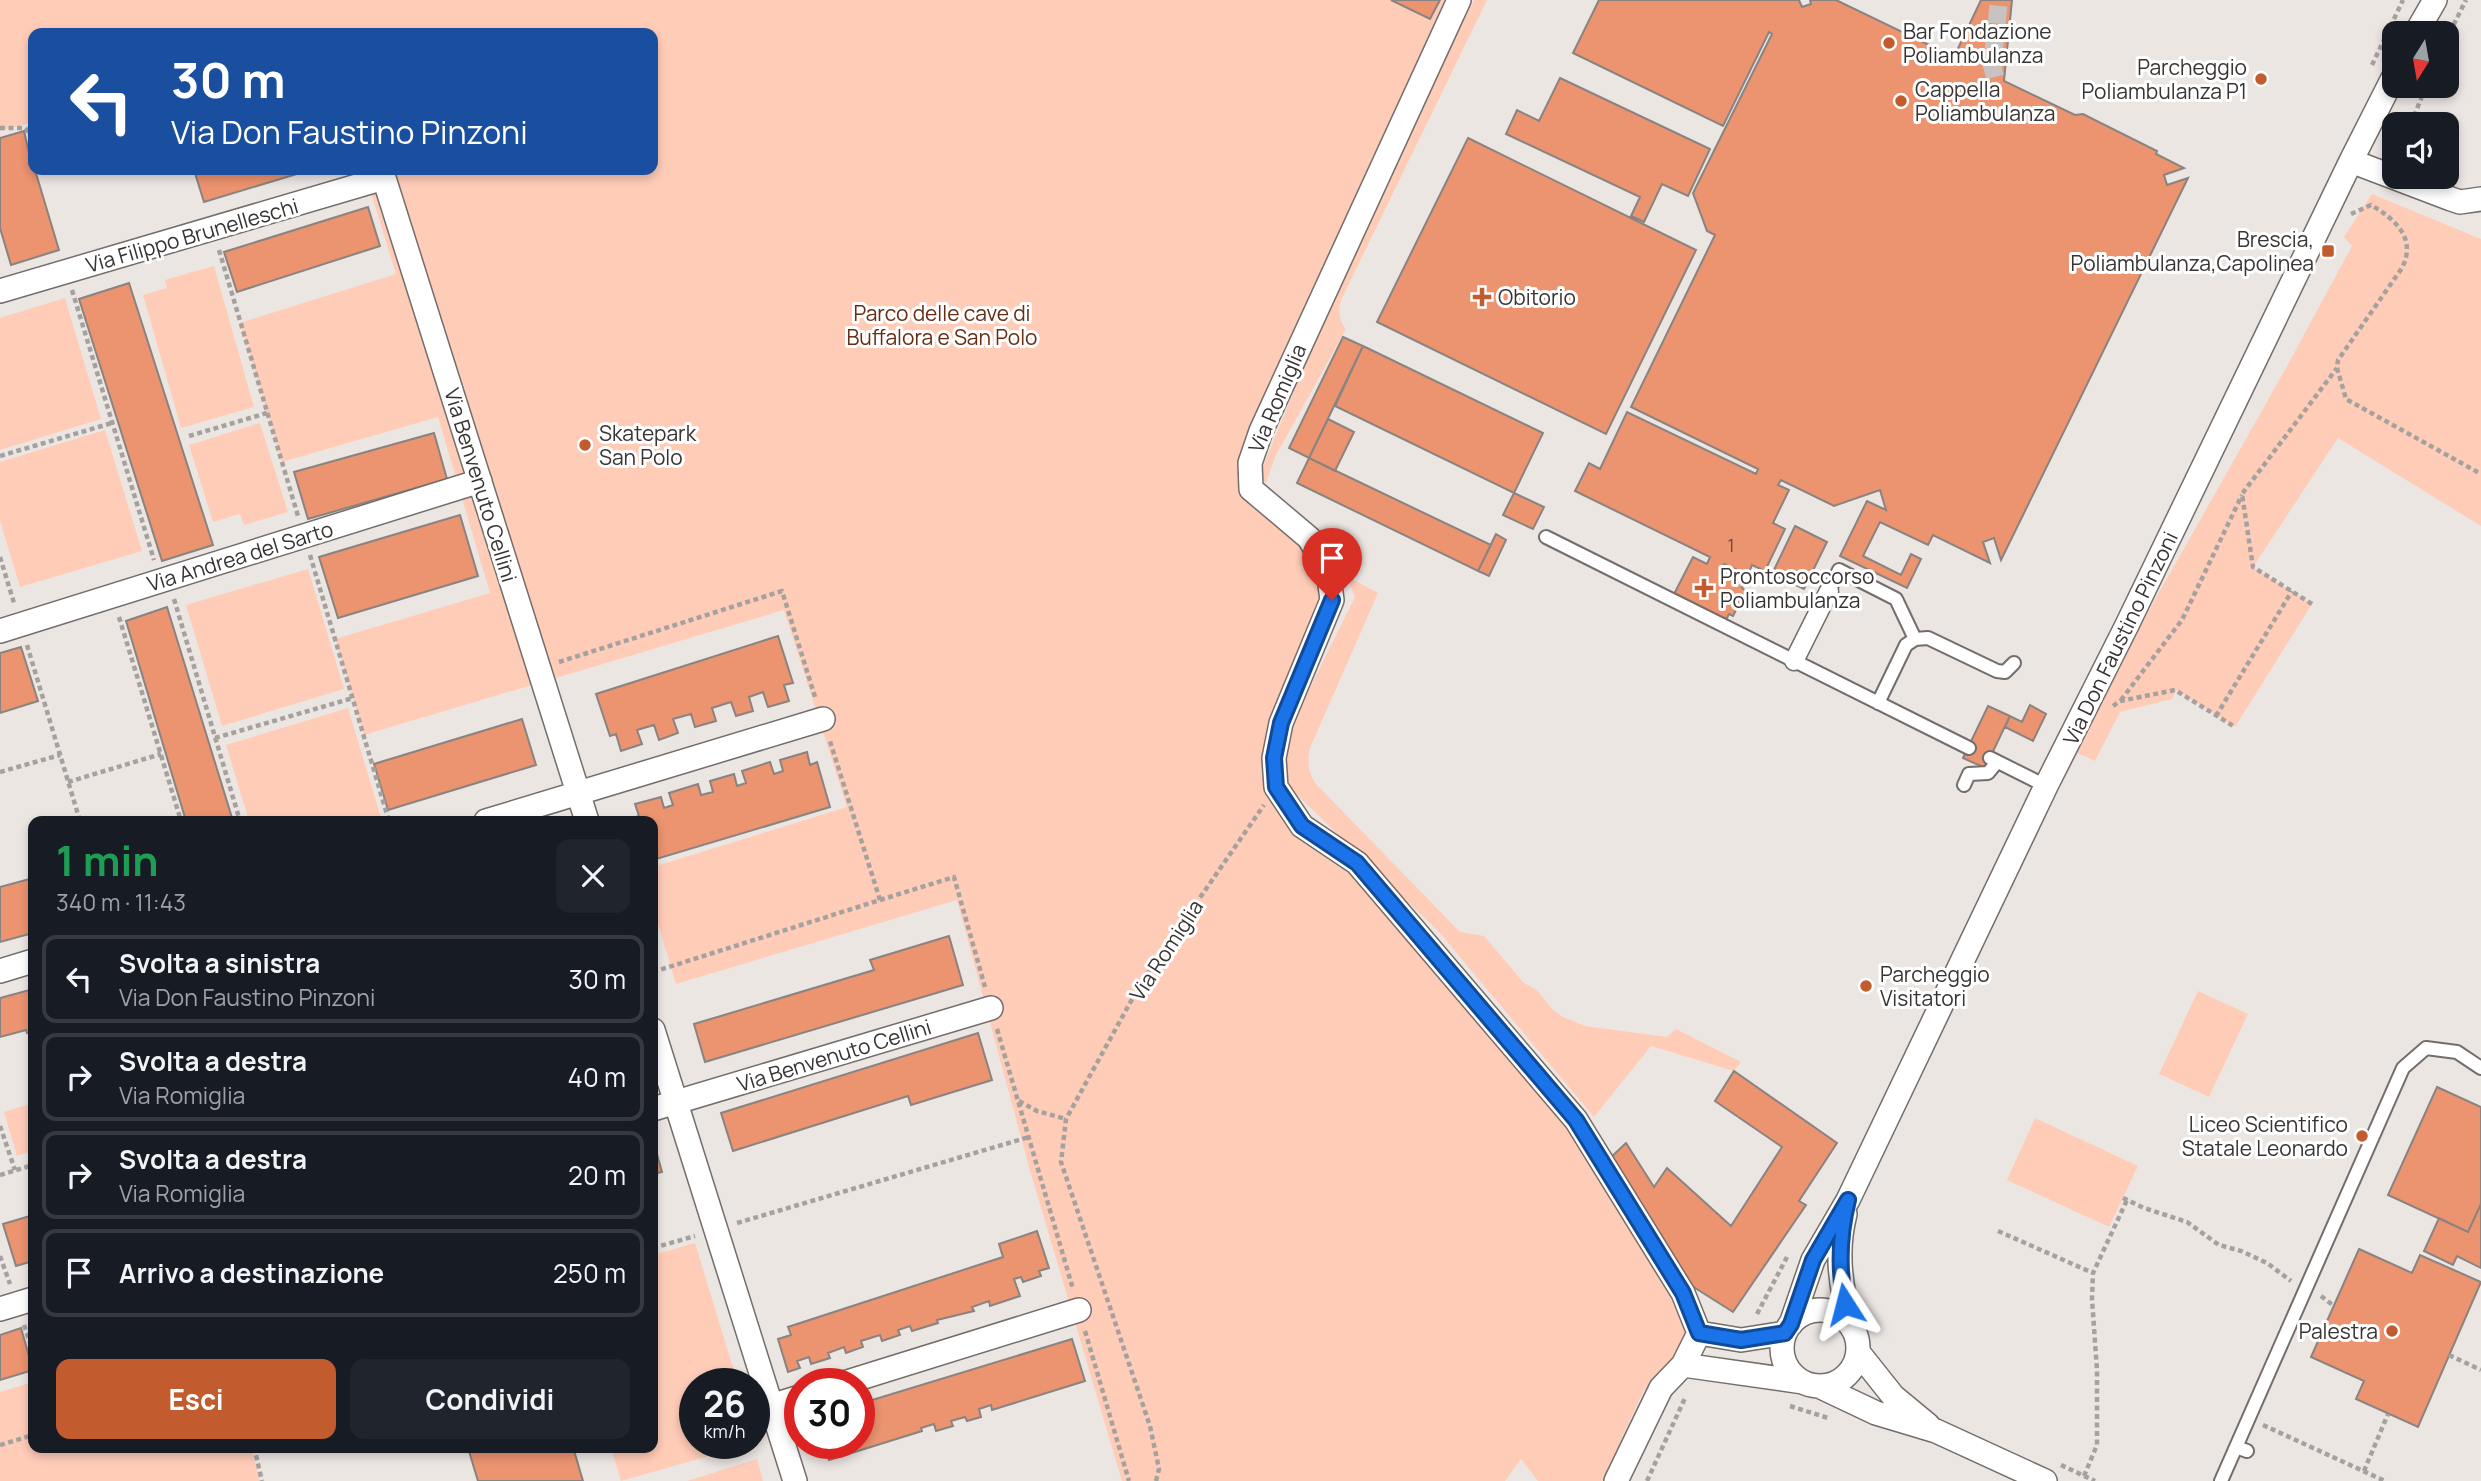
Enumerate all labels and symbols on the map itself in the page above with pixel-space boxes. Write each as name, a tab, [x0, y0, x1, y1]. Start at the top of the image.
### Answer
place label: Bar Fondazione Poliambulanza	[1903, 17, 2052, 69]
north arrow	[2382, 21, 2459, 98]
marker: Bar Fondazione Poliambulanza	[1881, 35, 1897, 51]
place label: Parcheggio Poliambulanza P1	[2082, 53, 2247, 105]
marker: Parcheggio Poliambulanza P1	[2253, 71, 2269, 87]
place label: Cappella Poliambulanza	[1915, 75, 2055, 127]
marker: Cappella Poliambulanza	[1893, 93, 1909, 109]
street label: Via Filippo Brunelleschi	[83, 191, 301, 279]
place label: Brescia, Poliambulanza,Capolinea	[2071, 225, 2314, 277]
marker: Brescia, Poliambulanza,Capolinea	[2320, 243, 2336, 259]
place label: Obitorio	[1498, 283, 1576, 311]
marker: Obitorio	[1472, 287, 1492, 307]
park label: Parco delle cave di Buffalora e San Polo	[846, 299, 1038, 351]
street label: Via Romiglia	[1242, 339, 1312, 457]
street label: Via Benvenuto Cellini	[438, 385, 524, 585]
place label: Skatepark San Polo	[599, 419, 697, 471]
marker: Skatepark San Polo	[577, 437, 593, 453]
street label: Via Andrea del Sarto	[144, 514, 336, 598]
street label: Via Don Faustino Pinzoni	[2056, 527, 2184, 749]
pin	[1302, 528, 1362, 600]
house number: 1	[1727, 533, 1735, 557]
place label: Prontosoccorso Poliambulanza	[1720, 562, 1874, 614]
marker: Prontosoccorso Poliambulanza	[1694, 578, 1714, 598]
street label: Via Romiglia	[1123, 894, 1209, 1006]
place label: Parcheggio Visitatori	[1880, 960, 1990, 1012]
marker: Parcheggio Visitatori	[1858, 978, 1874, 994]
street label: Via Benvenuto Cellini	[734, 1012, 934, 1098]
place label: Liceo Scientifico Statale Leonardo	[2182, 1110, 2348, 1162]
marker: Liceo Scientifico Statale Leonardo	[2354, 1128, 2370, 1144]
position arrow	[1808, 1267, 1882, 1341]
place label: Palestra	[2299, 1317, 2378, 1345]
marker: Palestra	[2384, 1323, 2400, 1339]
speed limit sign: 30	[784, 1368, 875, 1459]

